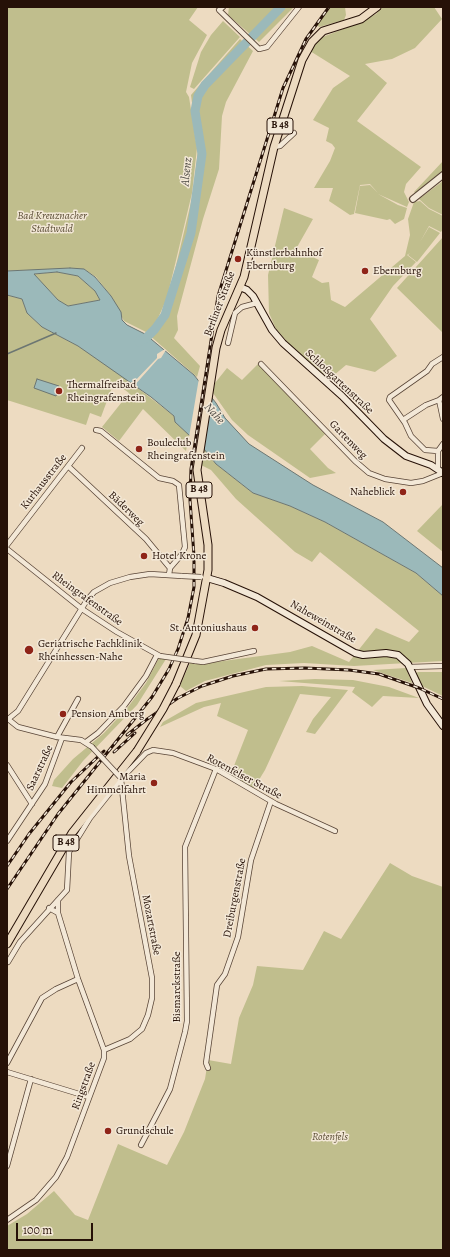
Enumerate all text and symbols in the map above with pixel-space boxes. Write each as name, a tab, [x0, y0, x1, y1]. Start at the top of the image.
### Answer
road number: B 48	[267, 118, 293, 134]
water label: Alsenz	[178, 157, 196, 187]
park label: Bad Kreuznacher Stadtwald	[17, 209, 87, 235]
place label: Künstlerbahnhof Ebernburg	[246, 246, 322, 272]
marker: Künstlerbahnhof Ebernburg	[233, 254, 243, 264]
place label: Ebernburg	[373, 264, 422, 278]
marker: Ebernburg	[360, 266, 370, 276]
street label: Berliner Straße	[202, 269, 238, 339]
street label: Schloßgartenstraße	[302, 347, 376, 417]
place label: Thermalfreibad Rheingrafenstein	[67, 378, 145, 404]
marker: Thermalfreibad Rheingrafenstein	[54, 386, 64, 396]
water label: Nahe	[201, 400, 227, 428]
street label: Gartenweg	[326, 418, 370, 462]
place label: Bouleclub Rheingrafenstein	[147, 436, 225, 462]
marker: Bouleclub Rheingrafenstein	[134, 444, 144, 454]
street label: Kurhausstraße	[18, 452, 70, 512]
road number: B 48	[186, 482, 212, 498]
place label: Naheblick	[350, 485, 395, 499]
marker: Naheblick	[398, 487, 408, 497]
street label: Bäderweg	[105, 489, 147, 529]
place label: Hotel Krone	[152, 549, 206, 563]
marker: Hotel Krone	[139, 551, 149, 561]
street label: Rheingrafenstraße	[49, 569, 125, 629]
street label: Naheweinstraße	[288, 598, 358, 646]
place label: St. Antoniushaus	[170, 621, 247, 635]
marker: St. Antoniushaus	[250, 623, 260, 633]
place label: Geriatrische Fachklinik Rheinhessen-Nahe	[38, 637, 142, 663]
marker: Geriatrische Fachklinik Rheinhessen-Nahe	[23, 644, 35, 656]
place label: Pension Amberg	[71, 707, 144, 721]
marker: Pension Amberg	[58, 709, 68, 719]
street label: Saarstraße	[24, 743, 56, 793]
street label: Rotenfelser Straße	[204, 752, 284, 802]
place label: Maria Himmelfahrt	[86, 770, 146, 796]
marker: Maria Himmelfahrt	[149, 778, 159, 788]
road number: B 48	[53, 835, 79, 851]
street label: Dreiburgenstraße	[221, 857, 249, 939]
street label: Mozartstraße	[139, 894, 163, 956]
street label: Bismarckstraße	[170, 951, 184, 1023]
street label: Ringstraße	[69, 1060, 99, 1112]
place label: Grundschule	[116, 1124, 174, 1138]
marker: Grundschule	[103, 1126, 113, 1136]
park label: Rotenfels	[312, 1130, 348, 1144]
scale bar	[18, 1215, 95, 1241]
text: 100 m	[23, 1222, 52, 1238]

